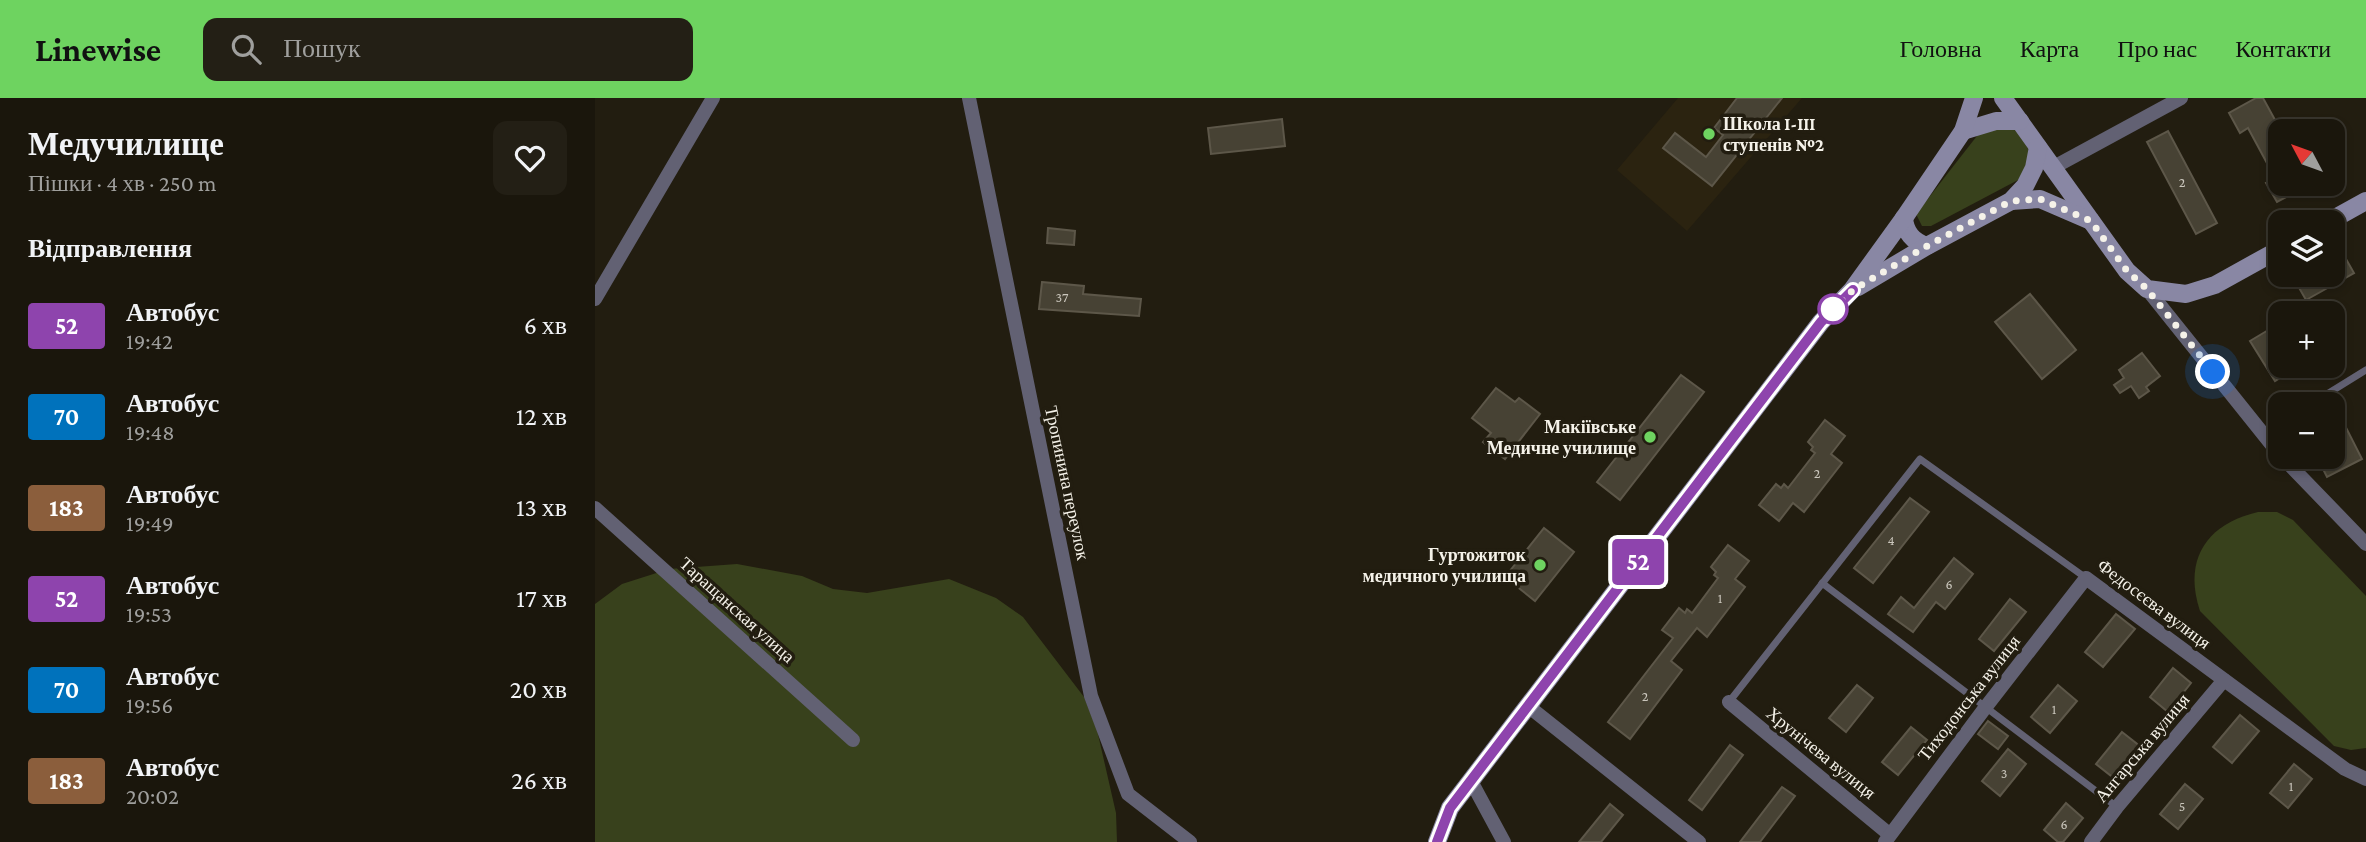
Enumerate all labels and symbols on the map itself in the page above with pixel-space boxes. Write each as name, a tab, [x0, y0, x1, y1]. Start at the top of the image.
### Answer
place label: Школа I-III ступенів №2	[1723, 114, 1824, 155]
north arrow	[2268, 119, 2345, 196]
marker: Школа I-III ступенів №2	[1701, 126, 1717, 142]
house number: 2	[2179, 174, 2186, 190]
house number: 37	[1056, 289, 1069, 305]
unlabelled marker	[1818, 294, 1848, 324]
your location	[2195, 354, 2230, 389]
street label: Тропинина переулок	[1041, 404, 1093, 562]
place label: Макіївське Медичне училище	[1487, 417, 1636, 458]
marker: Макіївське Медичне училище	[1642, 429, 1658, 445]
house number: 2	[1814, 465, 1821, 481]
house number: 4	[1887, 532, 1895, 548]
line badge: 52	[1607, 539, 1669, 585]
place label: Гуртожиток медичного училища	[1363, 545, 1527, 586]
street label: Таращанская улица	[675, 553, 799, 667]
street label: Федосєєва вулиця	[2094, 555, 2214, 653]
marker: Гуртожиток медичного училища	[1532, 557, 1548, 573]
house number: 6	[1945, 576, 1953, 592]
house number: 1	[1718, 590, 1723, 606]
street label: Тиходонська вулиця	[1914, 631, 2024, 765]
house number: 2	[1642, 688, 1649, 704]
street label: Ангарська вулиця	[2091, 690, 2193, 806]
house number: 1	[2052, 701, 2057, 717]
street label: Хрунічева вулиця	[1762, 703, 1880, 803]
house number: 3	[2001, 765, 2007, 781]
house number: 1	[2289, 778, 2294, 794]
house number: 5	[2179, 798, 2185, 814]
house number: 6	[2060, 816, 2068, 832]

